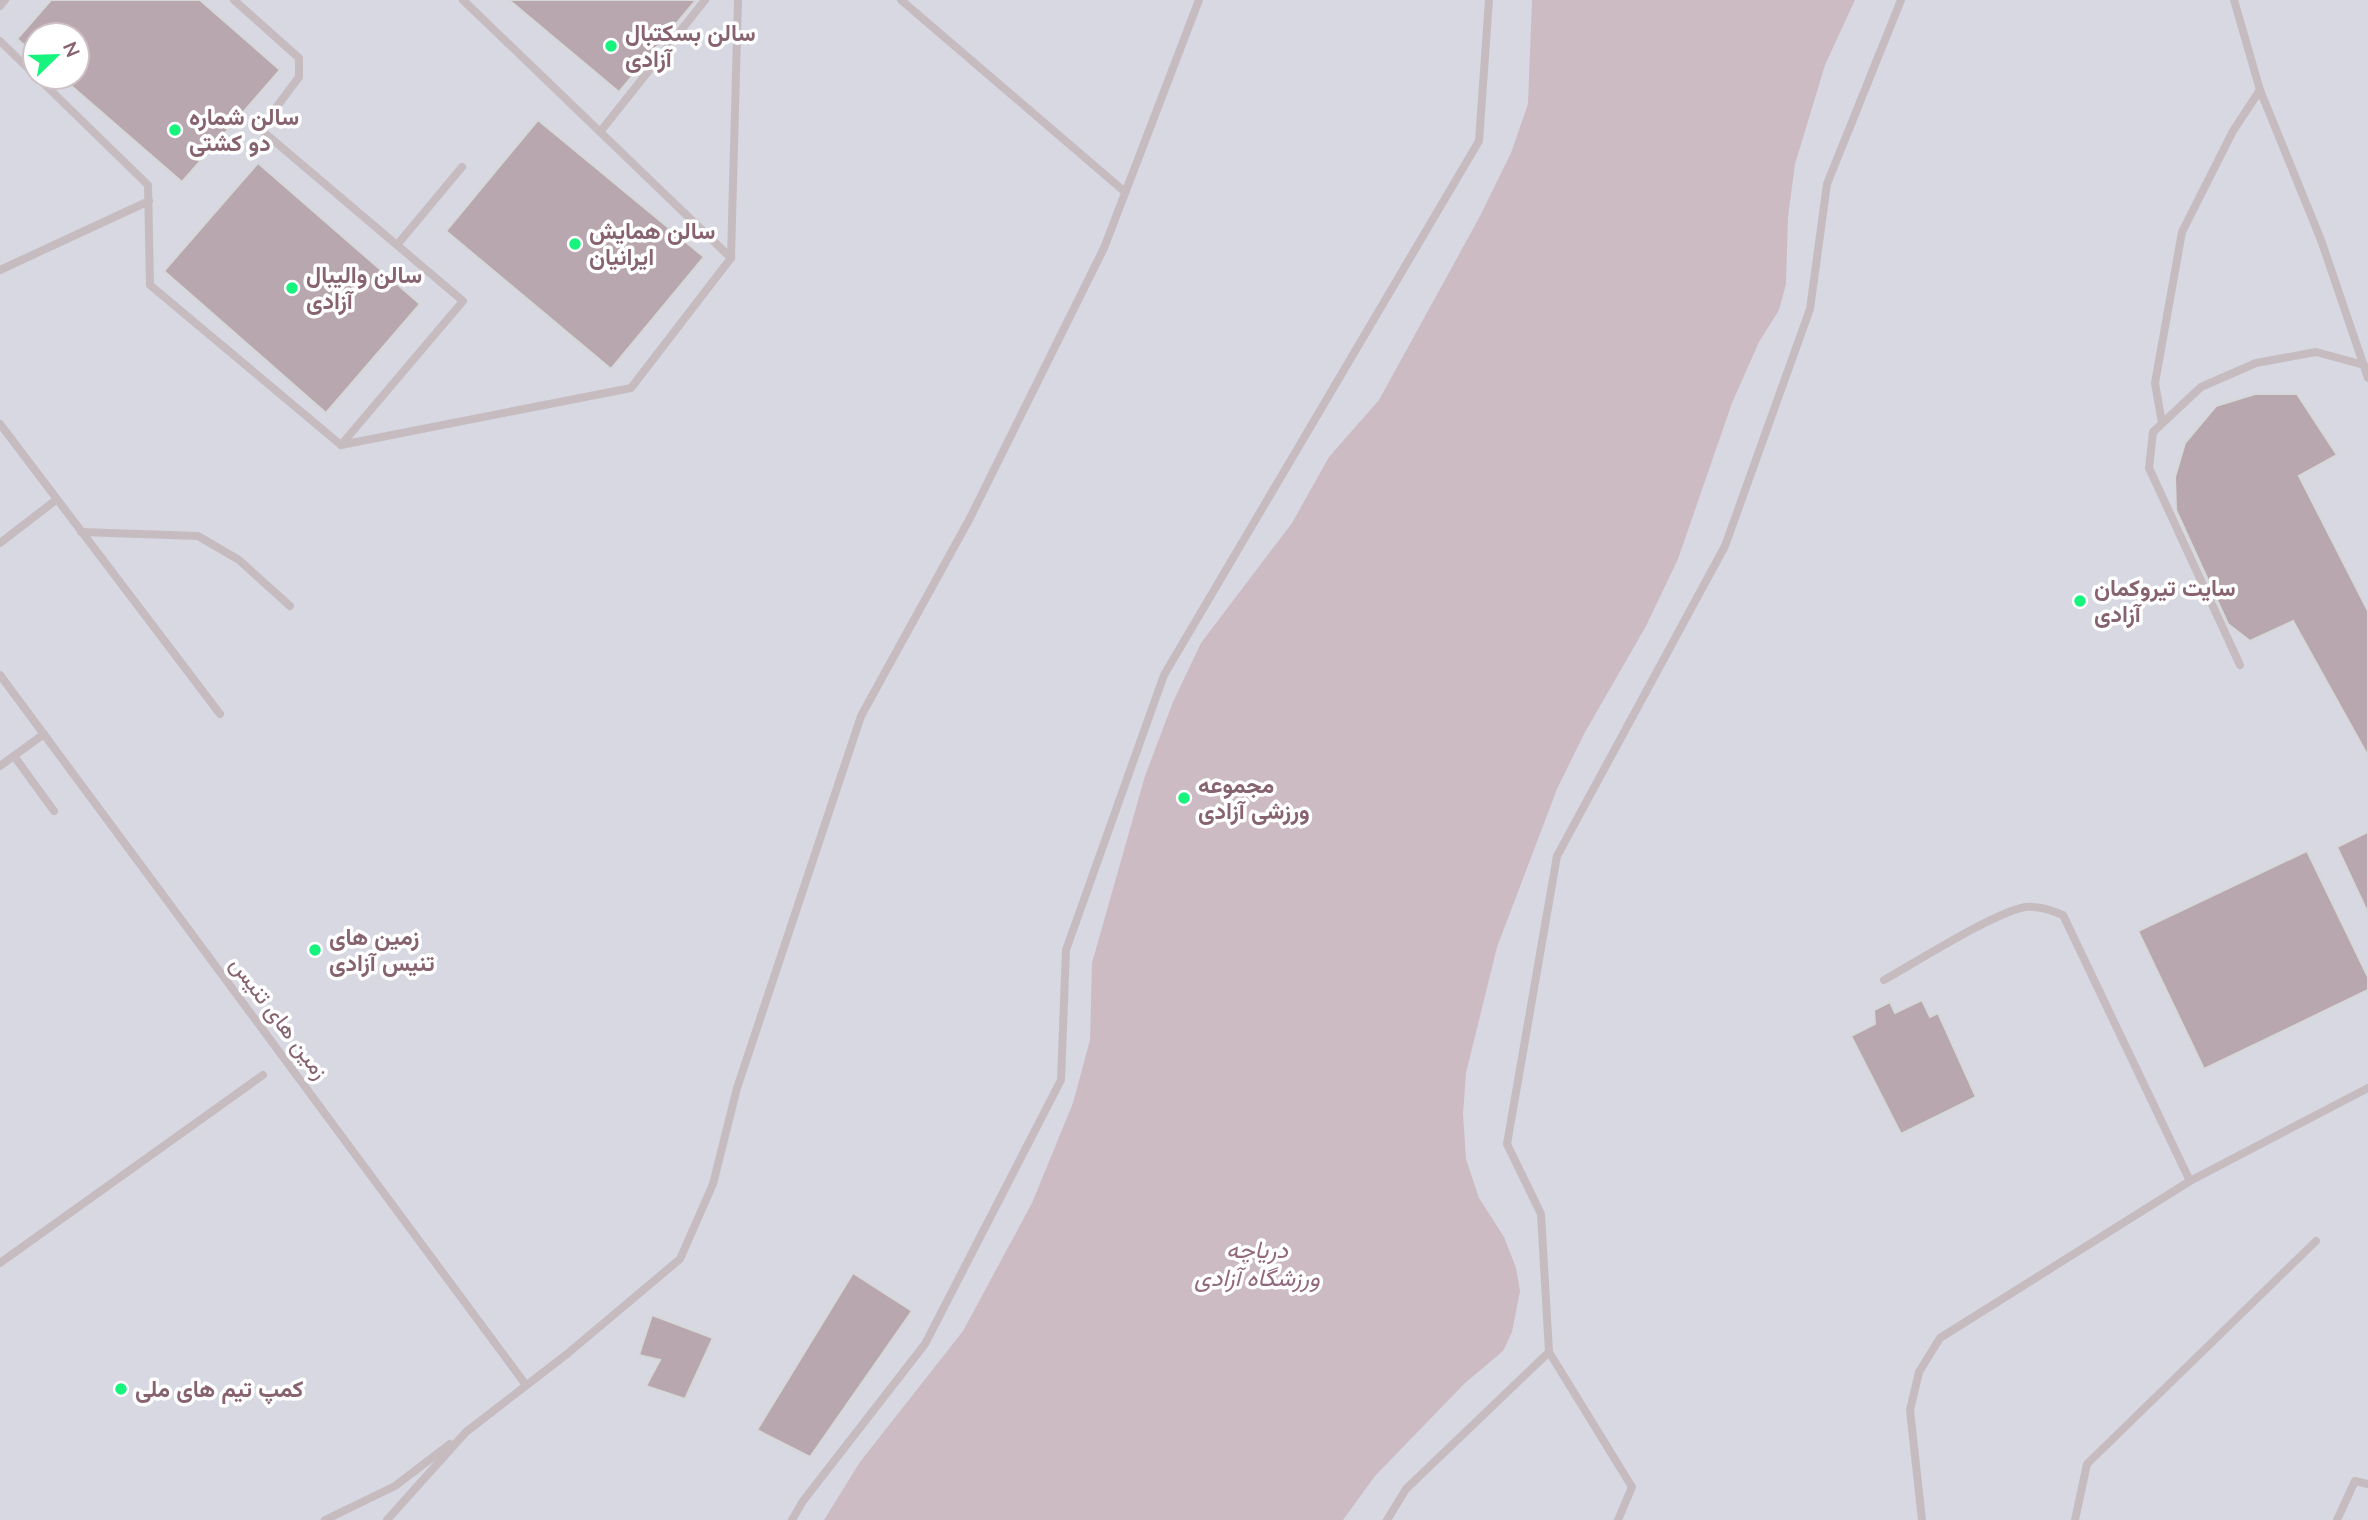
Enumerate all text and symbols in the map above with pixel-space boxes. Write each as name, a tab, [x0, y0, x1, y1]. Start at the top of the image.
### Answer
place label: سالن بسکتبال آزادی	[625, 18, 756, 75]
north arrow	[21, 21, 91, 91]
text: N	[56, 38, 85, 61]
marker: سالن بسکتبال آزادی	[603, 38, 619, 54]
place label: سالن شماره دو کشتی	[189, 102, 299, 159]
marker: سالن شماره دو کشتی	[167, 122, 183, 138]
place label: سالن همایش ایرانیان	[589, 216, 715, 273]
marker: سالن همایش ایرانیان	[567, 236, 583, 252]
place label: سالن والیبال آزادی	[306, 260, 422, 317]
marker: سالن والیبال آزادی	[284, 280, 300, 296]
place label: سایت تیروکمان آزادی	[2094, 573, 2236, 630]
marker: سایت تیروکمان آزادی	[2072, 593, 2088, 609]
place label: مجموعه ورزشی آزادی	[1198, 770, 1310, 827]
marker: مجموعه ورزشی آزادی	[1176, 790, 1192, 806]
place label: زمین های تنیس آزادی	[329, 922, 435, 979]
marker: زمین های تنیس آزادی	[307, 942, 323, 958]
street label: زمین های تنیس	[223, 950, 335, 1086]
water label: دریاچه ورزشگاه آزادی	[1194, 1234, 1320, 1294]
place label: کمپ تیم های ملی	[135, 1374, 303, 1405]
marker: کمپ تیم های ملی	[113, 1381, 129, 1397]

